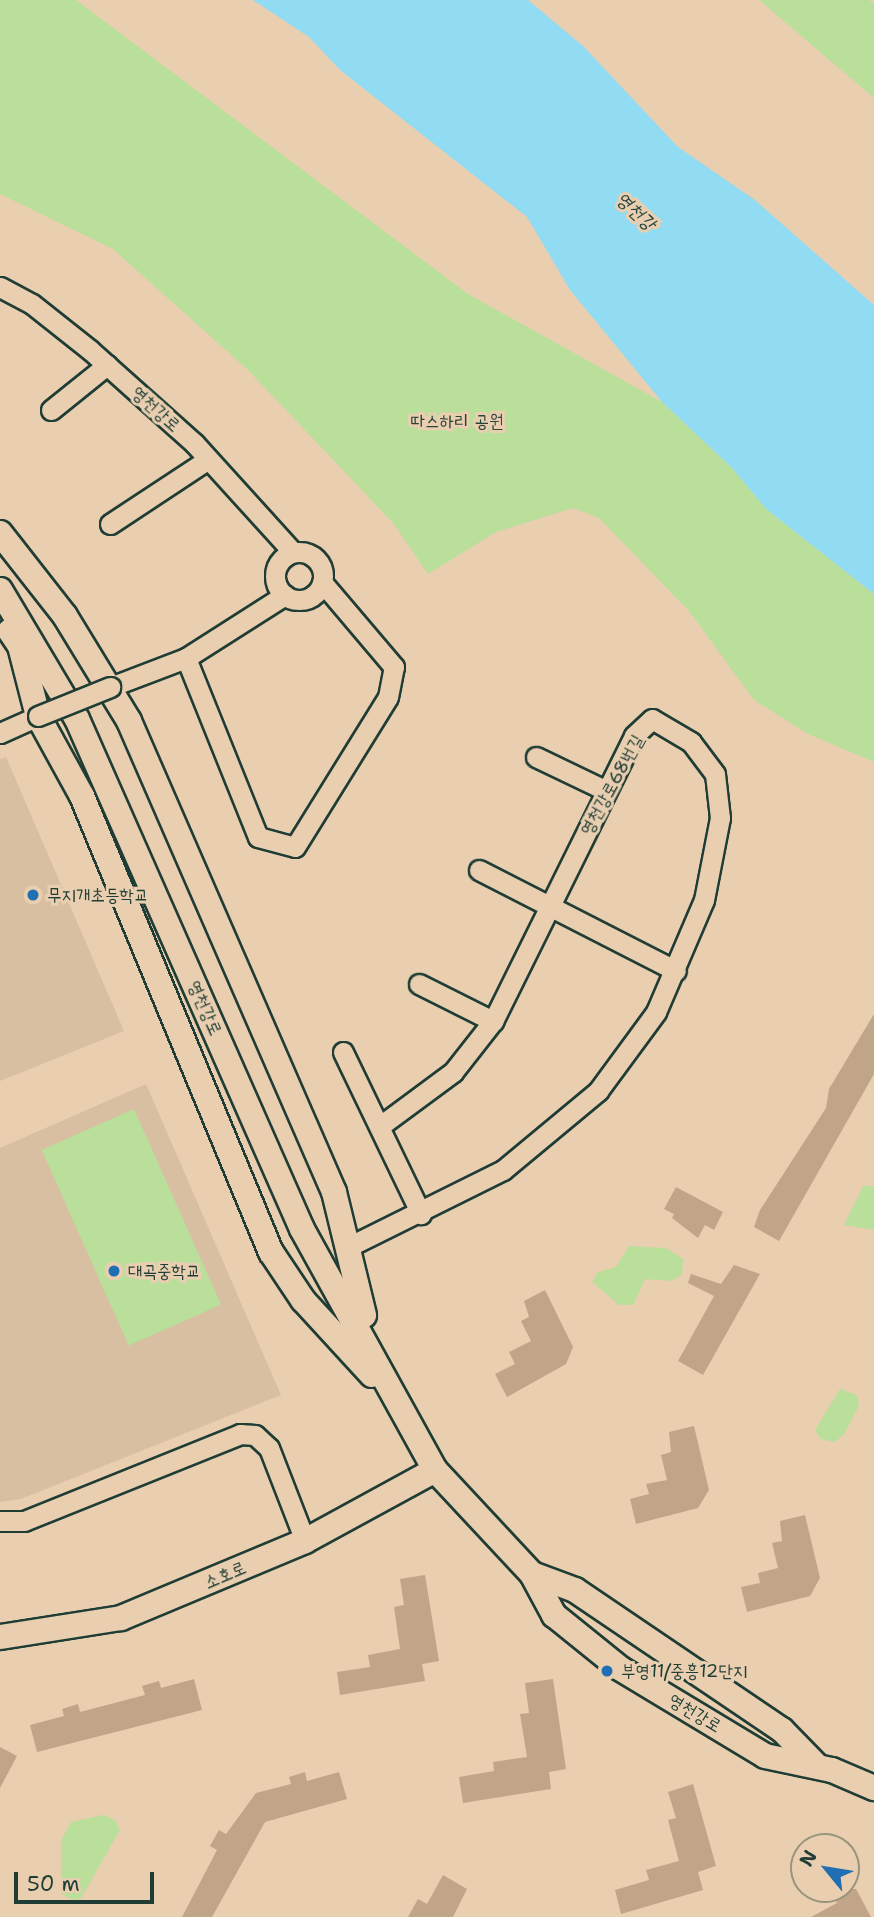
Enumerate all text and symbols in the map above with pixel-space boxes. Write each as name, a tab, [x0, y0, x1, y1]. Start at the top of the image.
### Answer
water label: 영천강	[611, 187, 661, 235]
street label: 영천강로	[127, 382, 185, 436]
park label: 따스하리 공원	[410, 410, 504, 432]
street label: 영천강로68번길	[576, 731, 648, 839]
place label: 무지개초등학교	[47, 884, 148, 906]
marker: 무지개초등학교	[25, 887, 41, 903]
street label: 영천강로	[183, 977, 227, 1039]
place label: 대곡중학교	[128, 1260, 200, 1282]
marker: 대곡중학교	[106, 1263, 122, 1279]
street label: 소호로	[201, 1557, 249, 1593]
place label: 부영11/중흥12단지	[621, 1660, 747, 1682]
marker: 부영11/중흥12단지	[599, 1663, 615, 1679]
street label: 영천강로	[665, 1689, 725, 1737]
north arrow	[790, 1833, 860, 1903]
text: N	[794, 1845, 823, 1871]
scale bar	[18, 1857, 158, 1901]
text: 50 m	[27, 1870, 80, 1898]

